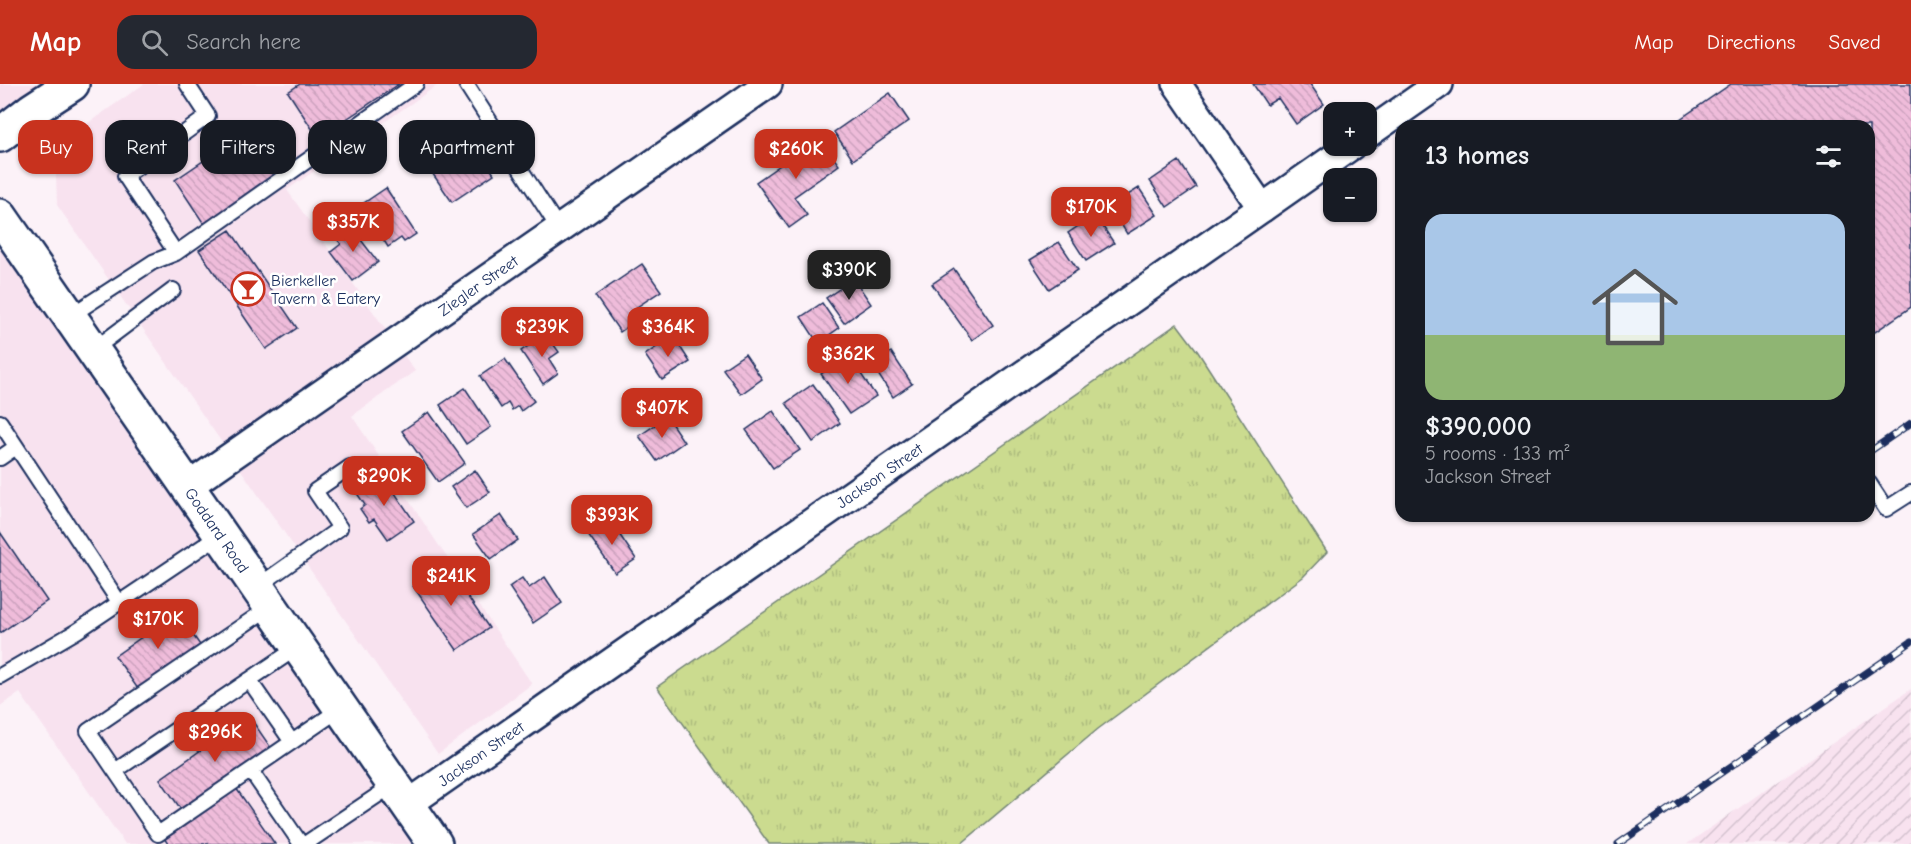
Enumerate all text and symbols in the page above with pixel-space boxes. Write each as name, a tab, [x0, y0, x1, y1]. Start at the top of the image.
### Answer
search box	[117, 15, 537, 69]
text: Map	[30, 26, 81, 58]
icon: search	[138, 26, 171, 59]
text: Search here	[186, 29, 301, 55]
text: Map	[1634, 30, 1674, 54]
text: Directions	[1707, 30, 1796, 54]
text: Saved	[1829, 30, 1881, 54]
map controls	[1323, 102, 1377, 222]
button: +	[1323, 102, 1377, 156]
chip: Buy	[18, 120, 93, 174]
chip: Rent	[105, 120, 188, 174]
chip: Filters	[200, 120, 296, 174]
chip: New	[308, 120, 387, 174]
chip: Apartment	[399, 120, 535, 174]
pin: $260K	[754, 129, 838, 180]
text: $260K	[768, 137, 824, 160]
icon: filters	[1812, 140, 1845, 173]
text: 13 homes	[1425, 141, 1529, 171]
button: −	[1323, 168, 1377, 222]
pin: $170K	[1049, 187, 1133, 238]
text: $170K	[1065, 195, 1117, 218]
pin: $357K	[311, 202, 395, 253]
text: $357K	[327, 210, 379, 233]
pin: $390K	[807, 250, 891, 301]
street label: Ziegler Street	[435, 252, 522, 320]
icon: home	[1581, 253, 1689, 361]
text: $390K	[821, 258, 877, 281]
bar icon: Bierkeller Tavern & Eatery	[230, 271, 266, 307]
place label: Bierkeller Tavern & Eatery	[271, 272, 381, 308]
pin: $239K	[500, 307, 584, 358]
pin: $364K	[626, 307, 710, 358]
text: $239K	[515, 315, 569, 338]
text: $364K	[642, 315, 695, 338]
pin: $362K	[806, 334, 890, 385]
text: $362K	[821, 342, 875, 365]
pin: $407K	[620, 388, 704, 439]
text: $407K	[635, 396, 689, 419]
text: $390,000	[1425, 412, 1532, 442]
street label: Jackson Street	[834, 440, 927, 512]
text: 5 rooms · 133 m²	[1425, 442, 1569, 465]
pin: $290K	[342, 456, 426, 507]
text: $290K	[356, 464, 412, 487]
text: Jackson Street	[1425, 465, 1550, 488]
street label: Goddard Road	[181, 485, 252, 577]
pin: $393K	[570, 495, 654, 546]
text: $393K	[585, 503, 639, 526]
pin: $241K	[409, 556, 493, 607]
text: $241K	[426, 564, 476, 587]
pin: $170K	[116, 599, 200, 650]
text: $170K	[132, 607, 184, 630]
pin: $296K	[173, 712, 257, 763]
street label: Jackson Street	[435, 718, 528, 790]
text: $296K	[188, 720, 242, 743]

